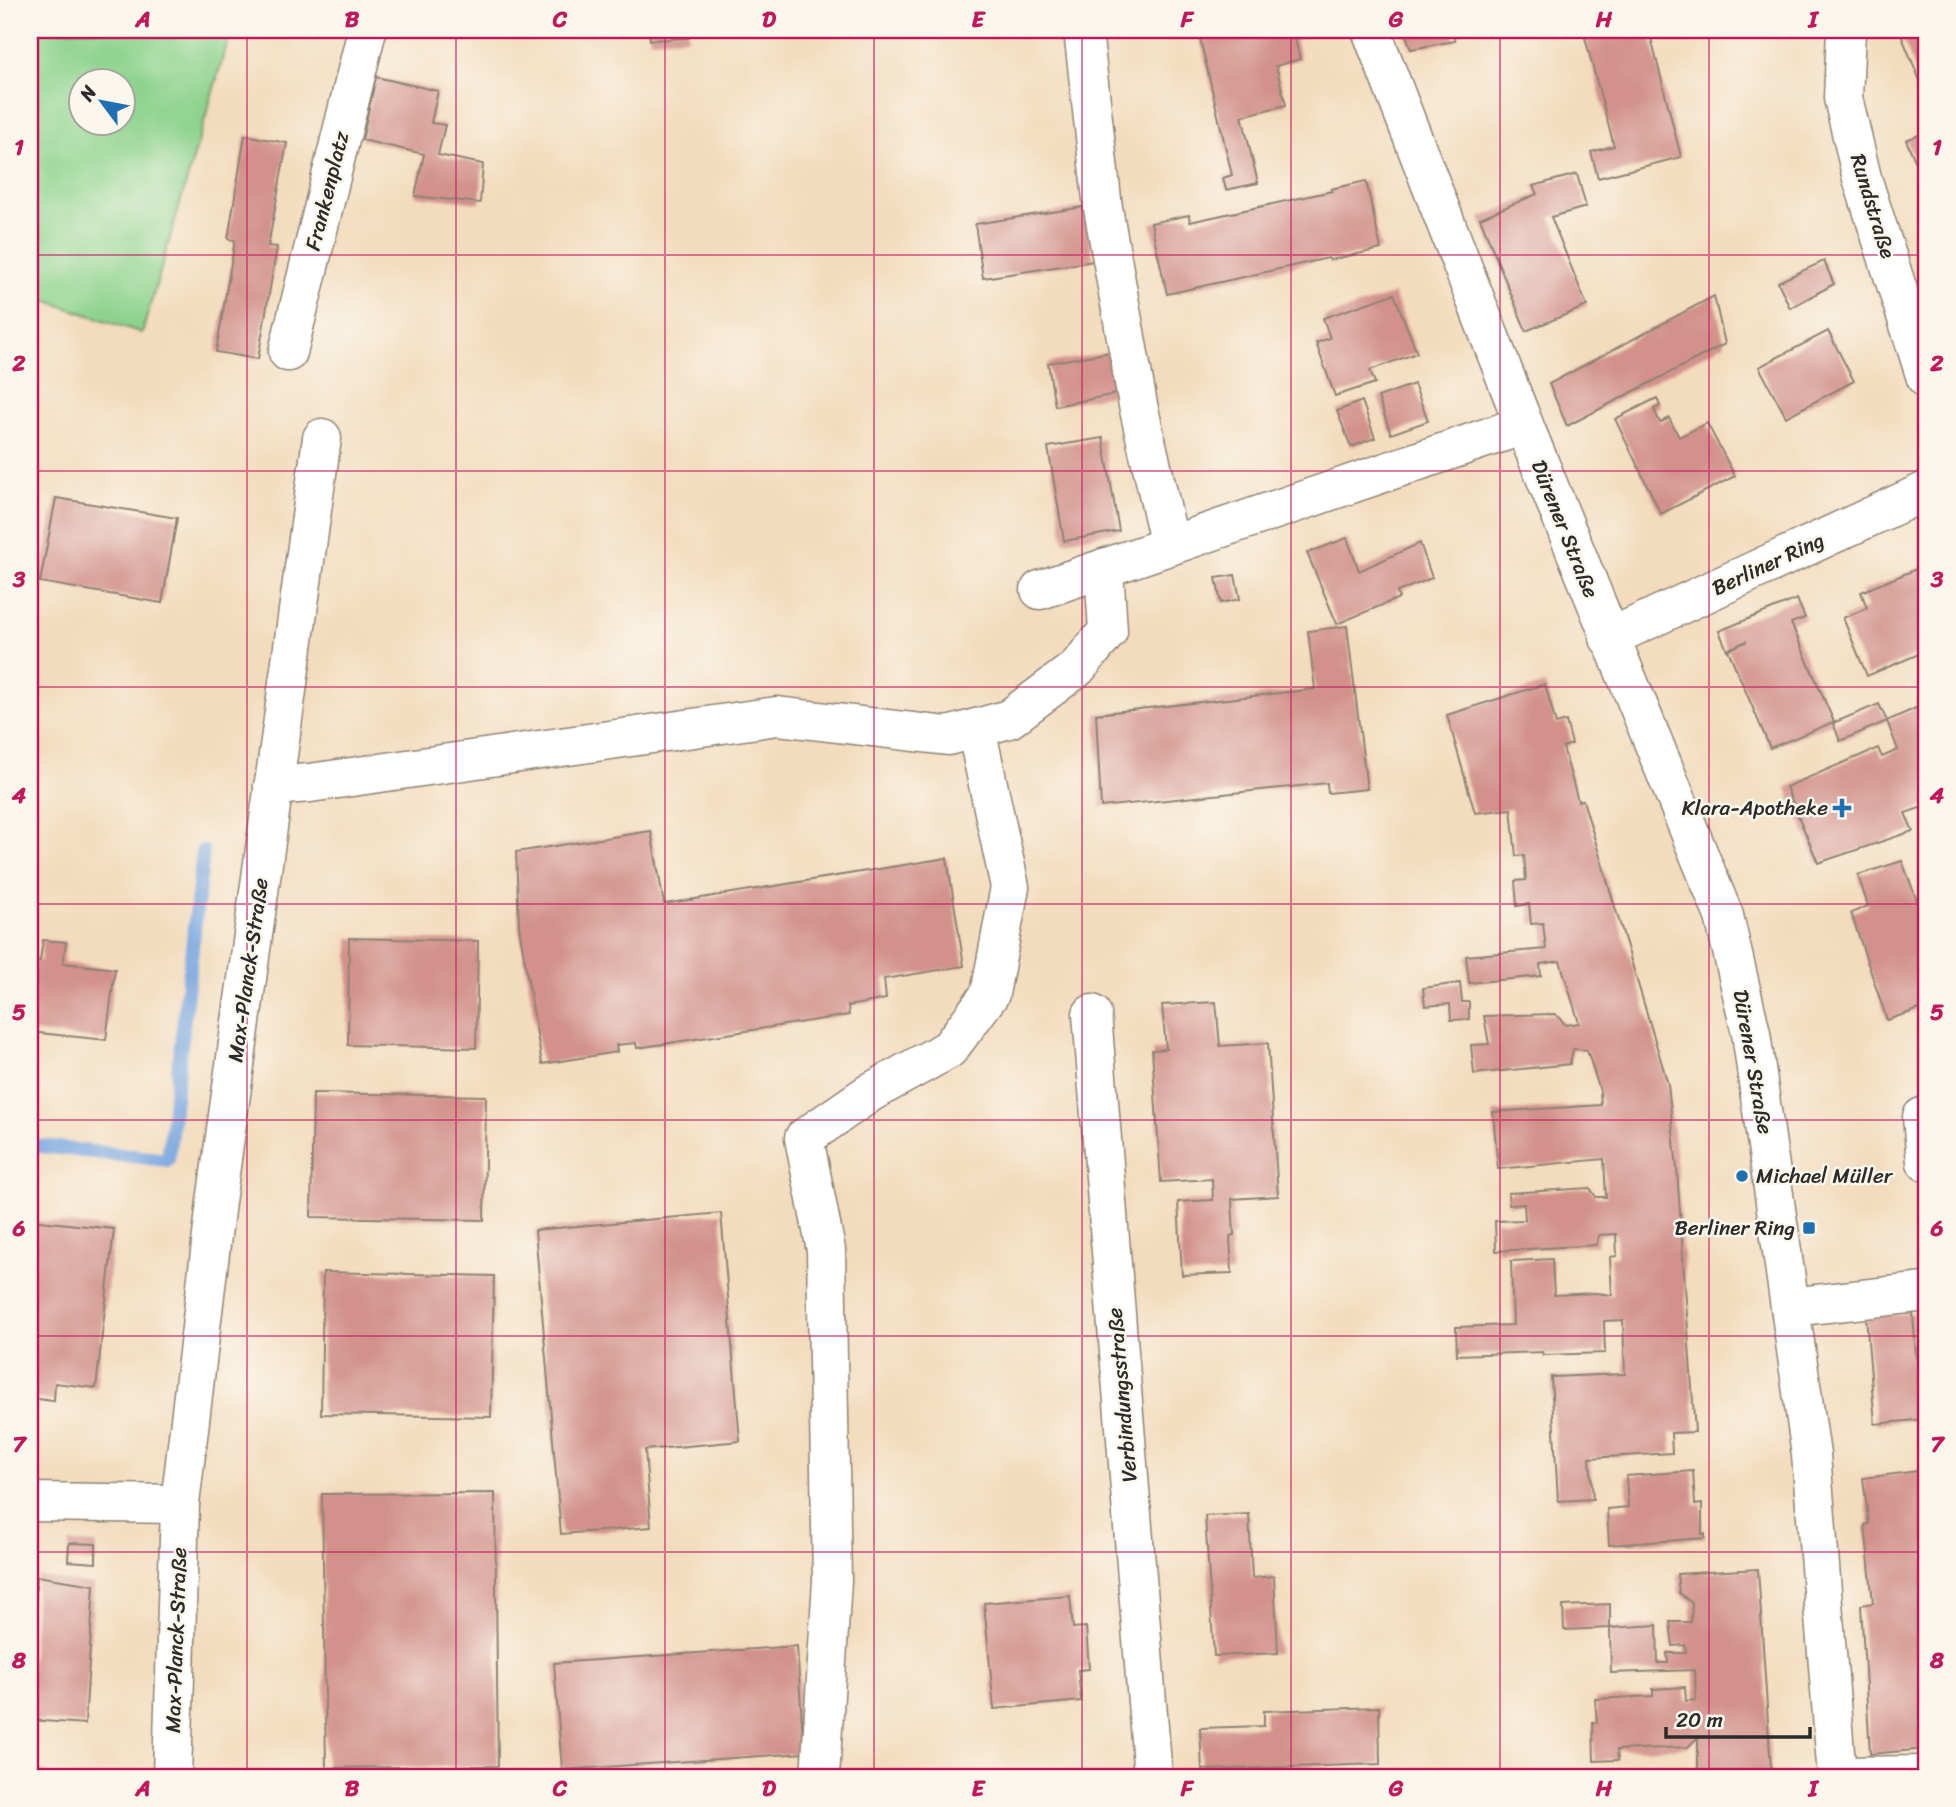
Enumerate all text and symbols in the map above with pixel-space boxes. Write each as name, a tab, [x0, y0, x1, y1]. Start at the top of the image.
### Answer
text: A	[134, 0, 151, 40]
text: B	[345, 0, 360, 40]
text: C	[552, 0, 568, 40]
text: D	[762, 0, 777, 40]
text: E	[972, 0, 987, 40]
text: F	[1180, 0, 1195, 40]
text: G	[1388, 0, 1404, 40]
text: H	[1595, 0, 1613, 40]
text: I	[1807, 0, 1819, 40]
north arrow	[66, 66, 136, 136]
text: N	[70, 78, 106, 108]
street label: Frankenplatz	[294, 126, 360, 255]
text: 1	[14, 127, 24, 168]
text: 1	[1932, 127, 1942, 168]
street label: Rundstraße	[1839, 149, 1907, 263]
text: 2	[11, 343, 26, 384]
text: 2	[1929, 343, 1944, 384]
street label: Dürener Straße	[1520, 454, 1610, 604]
street label: Berliner Ring	[1705, 521, 1831, 607]
text: 3	[12, 559, 26, 600]
text: 3	[1930, 559, 1944, 600]
text: 4	[11, 775, 27, 816]
text: 4	[1929, 775, 1945, 816]
place label: Klara-Apotheke	[1682, 789, 1828, 827]
marker: Klara-Apotheke	[1834, 800, 1850, 816]
street label: Max-Planck-Straße	[216, 875, 280, 1065]
street label: Dürener Straße	[1722, 987, 1784, 1137]
text: 5	[12, 992, 26, 1033]
text: 5	[1930, 992, 1944, 1033]
place label: Michael Müller	[1756, 1157, 1894, 1195]
marker: Michael Müller	[1734, 1168, 1750, 1184]
text: 6	[11, 1208, 26, 1249]
text: 6	[1929, 1208, 1944, 1249]
place label: Berliner Ring	[1675, 1209, 1795, 1247]
marker: Berliner Ring	[1801, 1220, 1817, 1236]
street label: Verbindungsstraße	[1095, 1306, 1149, 1484]
text: 7	[12, 1424, 27, 1465]
text: 7	[1930, 1424, 1945, 1465]
street label: Max-Planck-Straße	[154, 1546, 198, 1734]
text: 8	[11, 1640, 26, 1681]
text: 8	[1929, 1640, 1944, 1681]
scale bar	[1666, 1695, 1809, 1739]
text: 20 m	[1676, 1701, 1723, 1739]
text: A	[134, 1768, 151, 1807]
text: B	[345, 1768, 360, 1807]
text: C	[552, 1768, 568, 1807]
text: D	[762, 1768, 777, 1807]
text: E	[972, 1768, 987, 1807]
text: F	[1180, 1768, 1195, 1807]
text: G	[1388, 1768, 1404, 1807]
text: H	[1595, 1768, 1613, 1807]
text: I	[1807, 1768, 1819, 1807]

